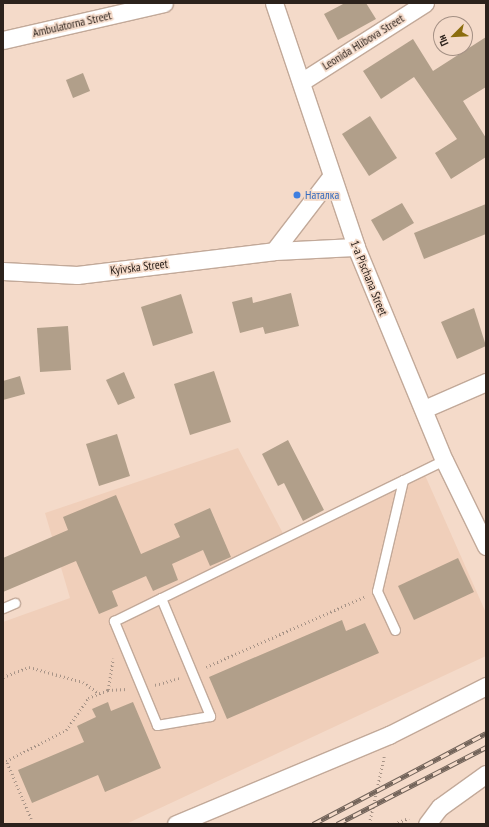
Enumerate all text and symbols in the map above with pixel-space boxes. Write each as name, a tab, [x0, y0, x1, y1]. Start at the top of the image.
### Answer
street label: Ambulatorna Street	[31, 8, 113, 40]
street label: Leonida Hlibova Street	[319, 11, 407, 73]
north arrow	[433, 16, 473, 56]
text: Пн	[434, 33, 452, 48]
place label: Наталка	[305, 188, 339, 202]
marker: Наталка	[292, 190, 302, 200]
street label: 1-a Pischana Street	[347, 238, 391, 318]
street label: Kyivska Street	[109, 256, 169, 278]

